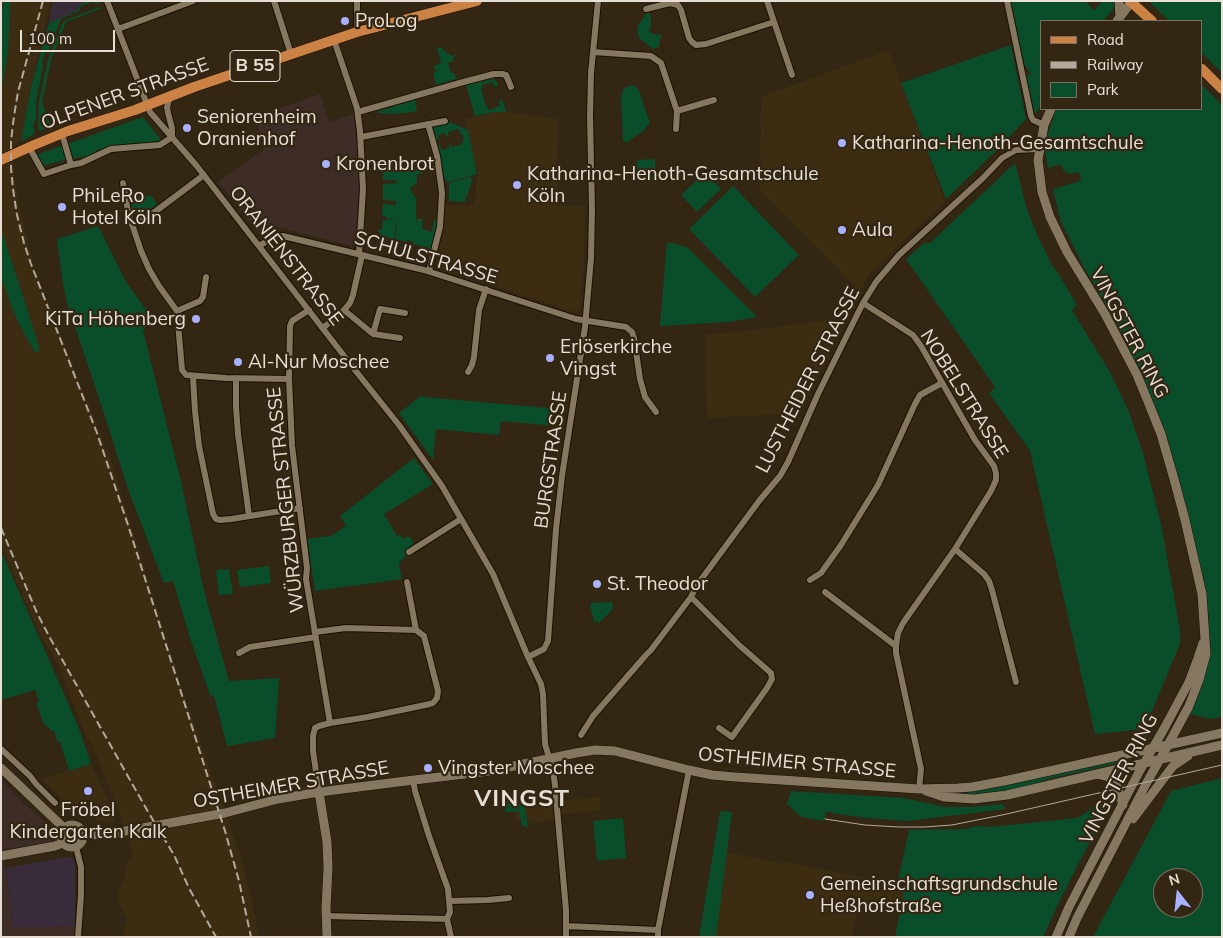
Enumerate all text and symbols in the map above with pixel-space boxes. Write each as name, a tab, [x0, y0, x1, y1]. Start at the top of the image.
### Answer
place label: ProLog	[355, 10, 417, 32]
marker: ProLog	[339, 15, 351, 27]
scale bar	[22, 20, 118, 52]
legend	[1040, 20, 1203, 110]
text: 100 m	[28, 29, 72, 48]
text: Road	[1087, 30, 1124, 49]
road number: B 55	[230, 50, 280, 82]
street label: OLPENER STRASSE	[38, 53, 212, 135]
text: Railway	[1087, 55, 1143, 74]
text: Park	[1087, 80, 1119, 99]
place label: Seniorenheim Oranienhof	[197, 106, 317, 150]
marker: Seniorenheim Oranienhof	[181, 122, 193, 134]
place label: Katharina-Henoth-Gesamtschule	[852, 132, 1144, 154]
marker: Katharina-Henoth-Gesamtschule	[836, 137, 848, 149]
place label: Kronenbrot	[336, 153, 434, 175]
marker: Kronenbrot	[320, 158, 332, 170]
place label: Katharina-Henoth-Gesamtschule Köln	[527, 163, 819, 207]
marker: Katharina-Henoth-Gesamtschule Köln	[511, 179, 523, 191]
street label: ORANIENSTRASSE	[224, 182, 348, 330]
place label: PhiLeRo Hotel Köln	[72, 185, 162, 229]
marker: PhiLeRo Hotel Köln	[56, 201, 68, 213]
place label: Aula	[852, 219, 893, 241]
marker: Aula	[836, 224, 848, 236]
street label: SCHULSTRASSE	[352, 227, 500, 289]
street label: VINGSTER RING	[1085, 264, 1173, 402]
street label: LUSTHEIDER STRASSE	[751, 283, 865, 477]
place label: KiTa Höhenberg	[45, 308, 186, 330]
marker: KiTa Höhenberg	[190, 313, 202, 325]
street label: NOBELSTRASSE	[915, 325, 1013, 463]
place label: Erlöserkirche Vingst	[560, 336, 672, 380]
place label: Al-Nur Moschee	[248, 351, 389, 373]
marker: Erlöserkirche Vingst	[544, 352, 556, 364]
marker: Al-Nur Moschee	[232, 356, 244, 368]
street label: WÜRZBURGER STRASSE	[263, 386, 309, 614]
street label: BURGSTRASSE	[530, 390, 572, 530]
place label: St. Theodor	[607, 573, 708, 595]
marker: St. Theodor	[591, 578, 603, 590]
street label: VINGSTER RING	[1075, 710, 1163, 848]
street label: OSTHEIMER STRASSE	[697, 743, 897, 783]
street label: OSTHEIMER STRASSE	[191, 757, 391, 813]
place label: Vingster Moschee	[438, 757, 594, 779]
marker: Vingster Moschee	[422, 762, 434, 774]
marker: Fröbel Kindergarten Kalk	[82, 785, 94, 797]
district label: VINGST	[473, 785, 571, 813]
place label: Fröbel Kindergarten Kalk	[9, 799, 167, 843]
north arrow	[1153, 868, 1203, 918]
text: N	[1167, 869, 1182, 890]
place label: Gemeinschaftsgrundschule Heßhofstraße	[820, 873, 1058, 917]
marker: Gemeinschaftsgrundschule Heßhofstraße	[804, 889, 816, 901]

